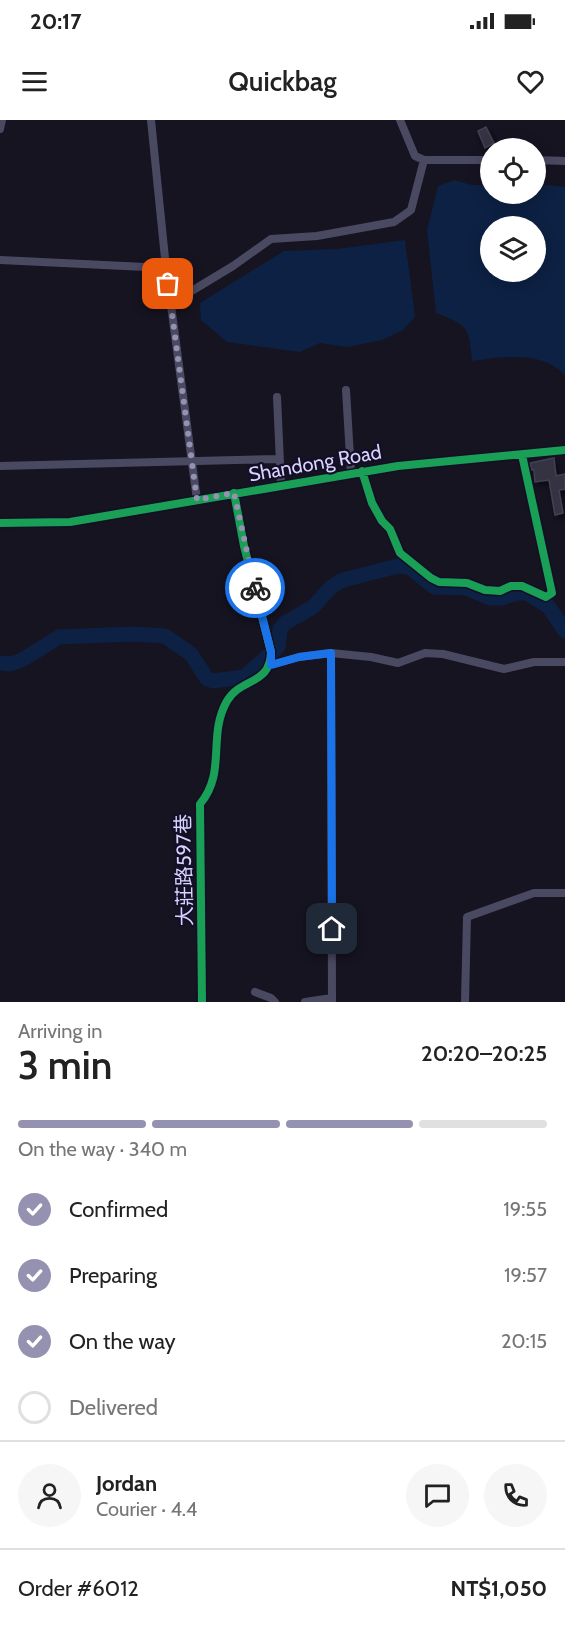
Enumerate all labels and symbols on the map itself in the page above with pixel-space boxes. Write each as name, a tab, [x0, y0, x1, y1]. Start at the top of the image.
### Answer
pin	[142, 258, 193, 309]
street label: Shandong Road	[247, 440, 383, 486]
courier	[225, 558, 285, 618]
street label: 大莊路597巷	[171, 814, 197, 926]
pin	[306, 903, 357, 954]

